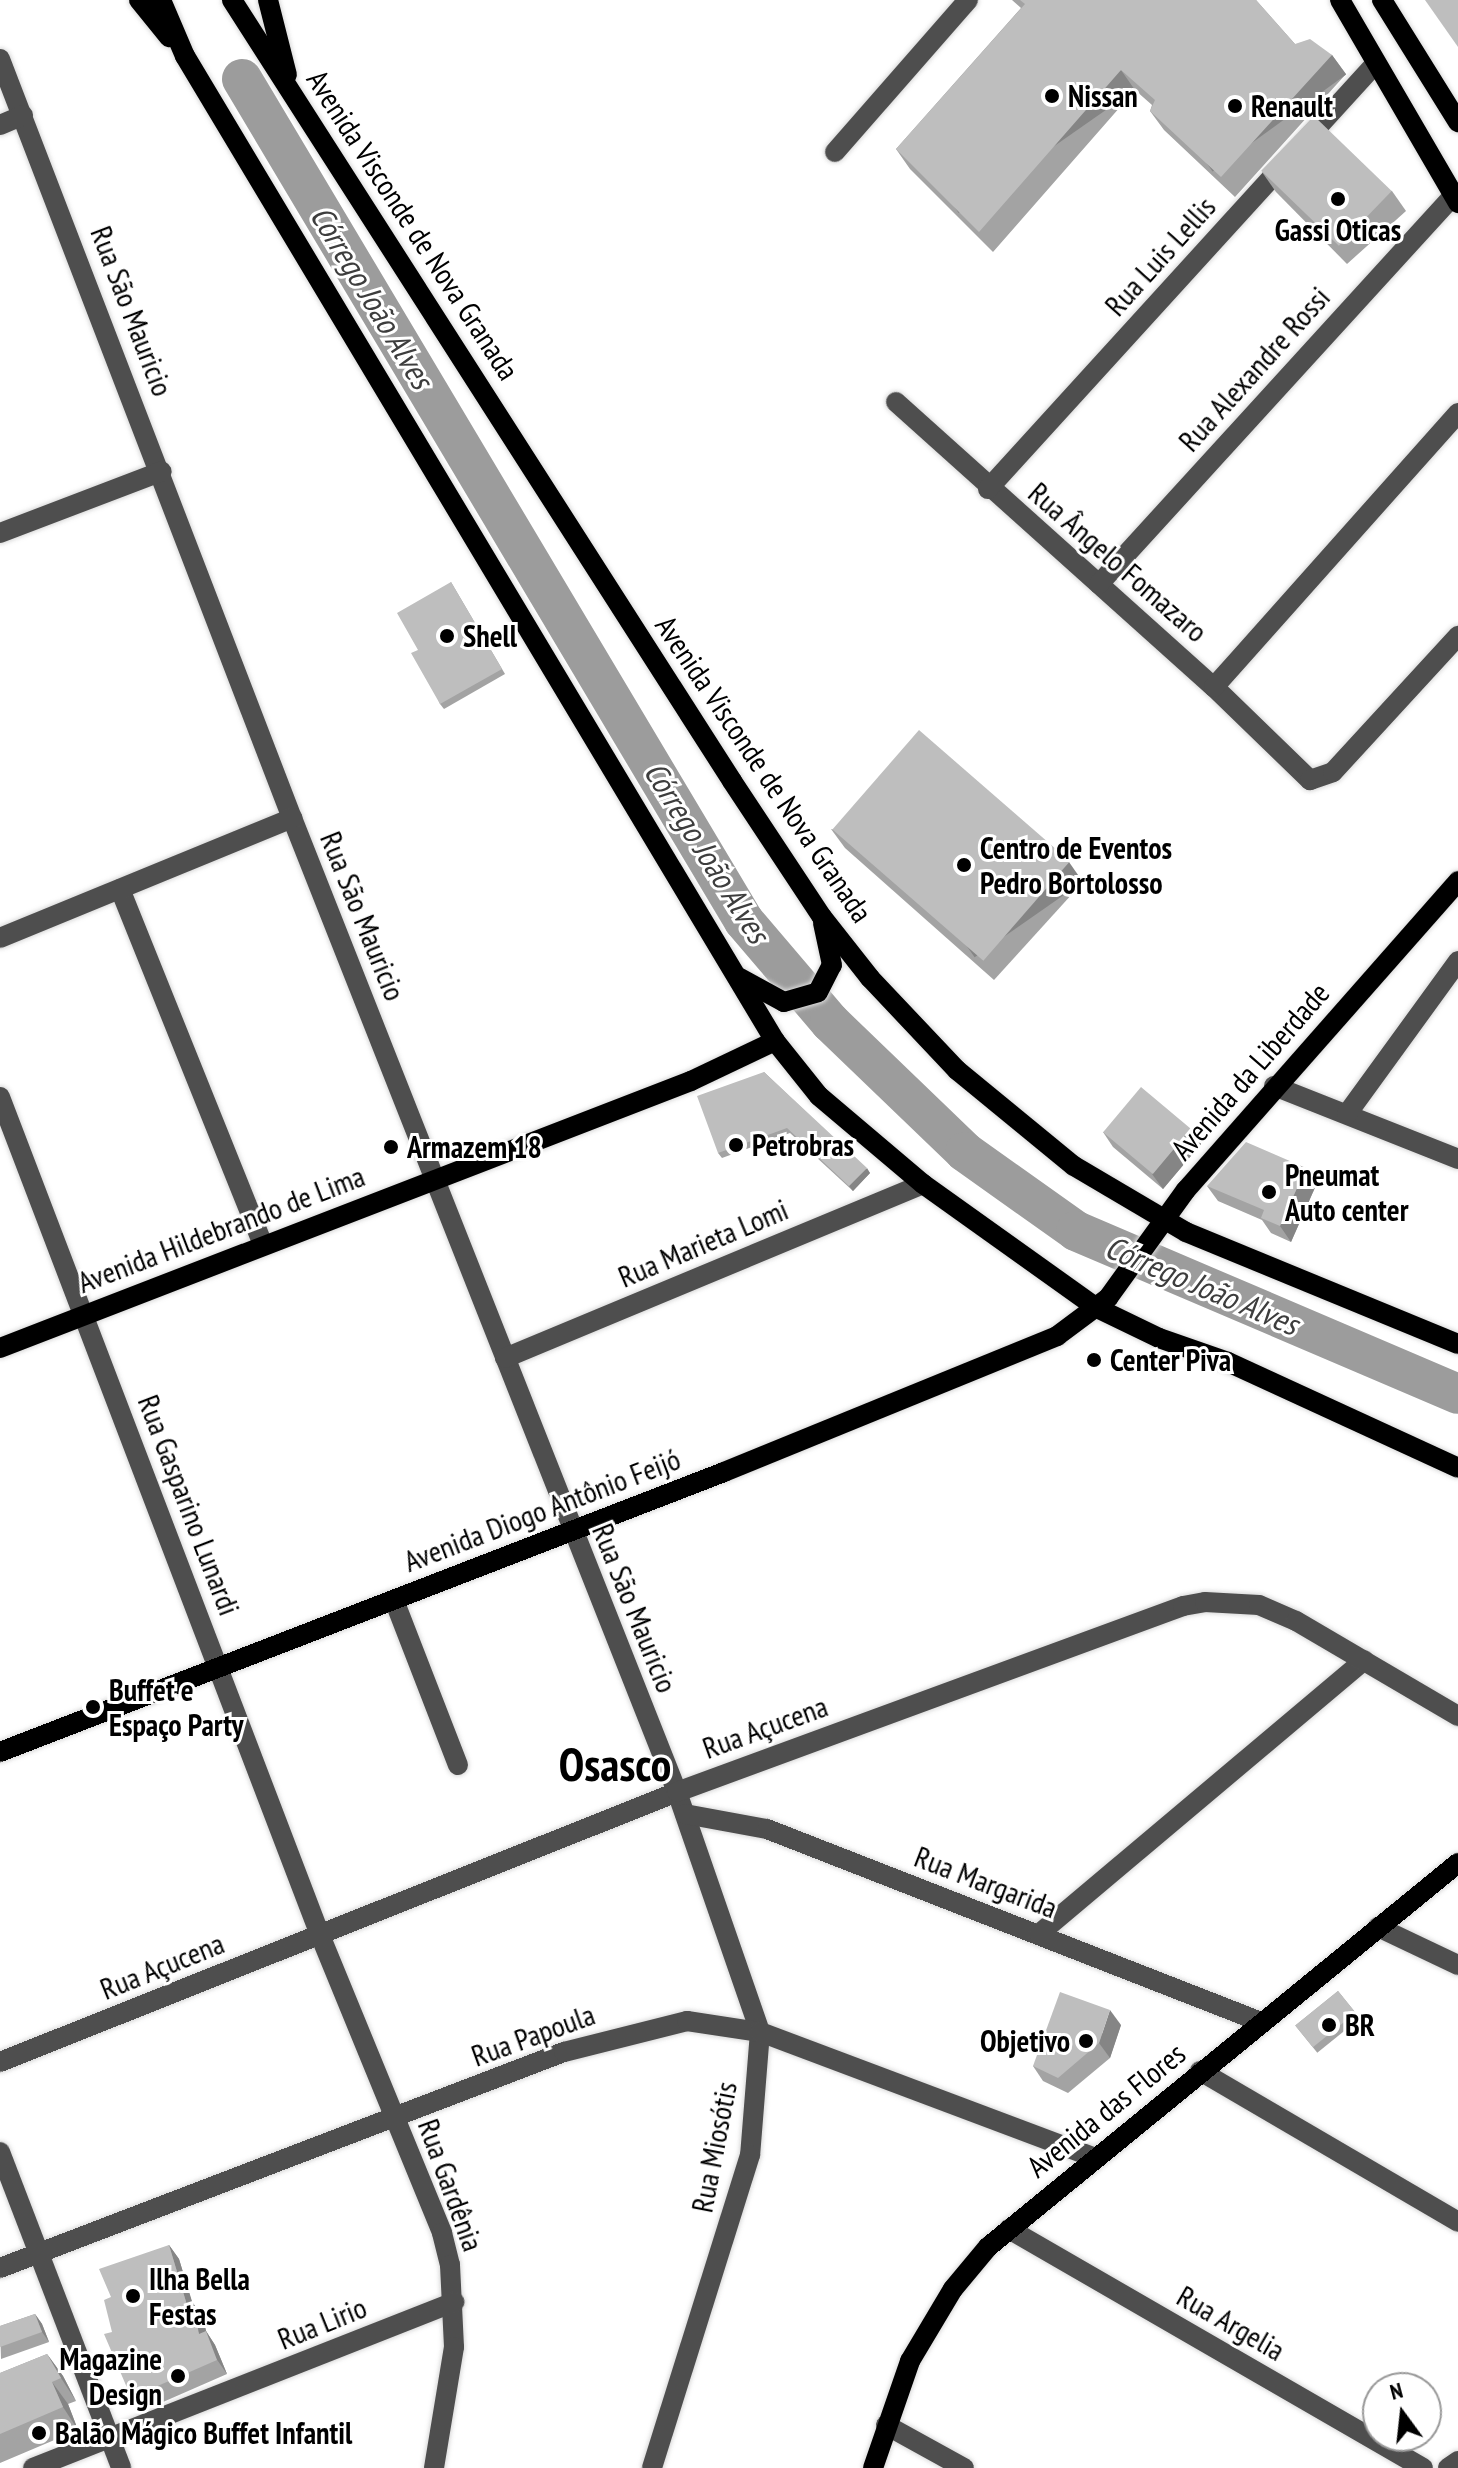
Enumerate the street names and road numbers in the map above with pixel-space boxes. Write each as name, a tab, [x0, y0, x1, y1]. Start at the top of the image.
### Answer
street label: Avenida Visconde de Nova Granada	[299, 63, 527, 387]
street label: Rua Luis Lellis	[1097, 189, 1223, 323]
street label: Rua São Mauricio	[83, 221, 181, 401]
street label: Rua Alexandre Rossi	[1171, 279, 1337, 459]
street label: Rua Ângelo Fomazaro	[1021, 474, 1215, 650]
street label: Avenida Visconde de Nova Granada	[648, 609, 880, 929]
street label: Rua São Mauricio	[313, 826, 413, 1006]
street label: Avenida da Liberdade	[1163, 975, 1337, 1167]
street label: Avenida Hildebrando de Lima	[73, 1158, 369, 1300]
street label: Rua Marieta Lomi	[613, 1191, 793, 1295]
street label: Rua Gasparino Lunardi	[130, 1390, 248, 1620]
street label: Avenida Diogo Antônio Feijó	[398, 1441, 686, 1579]
street label: Rua São Mauricio	[585, 1518, 685, 1698]
street label: Rua Açucena	[697, 1688, 833, 1766]
street label: Rua Margarida	[910, 1838, 1062, 1926]
street label: Rua Açucena	[94, 1925, 230, 2007]
street label: Rua Papoula	[466, 1996, 600, 2074]
street label: Avenida das Flores	[1020, 2035, 1192, 2185]
street label: Rua Miosótis	[684, 2079, 744, 2215]
street label: Rua Gardênia	[411, 2114, 491, 2256]
street label: Rua Argelia	[1170, 2278, 1292, 2368]
street label: Rua Lirio	[272, 2289, 372, 2357]

